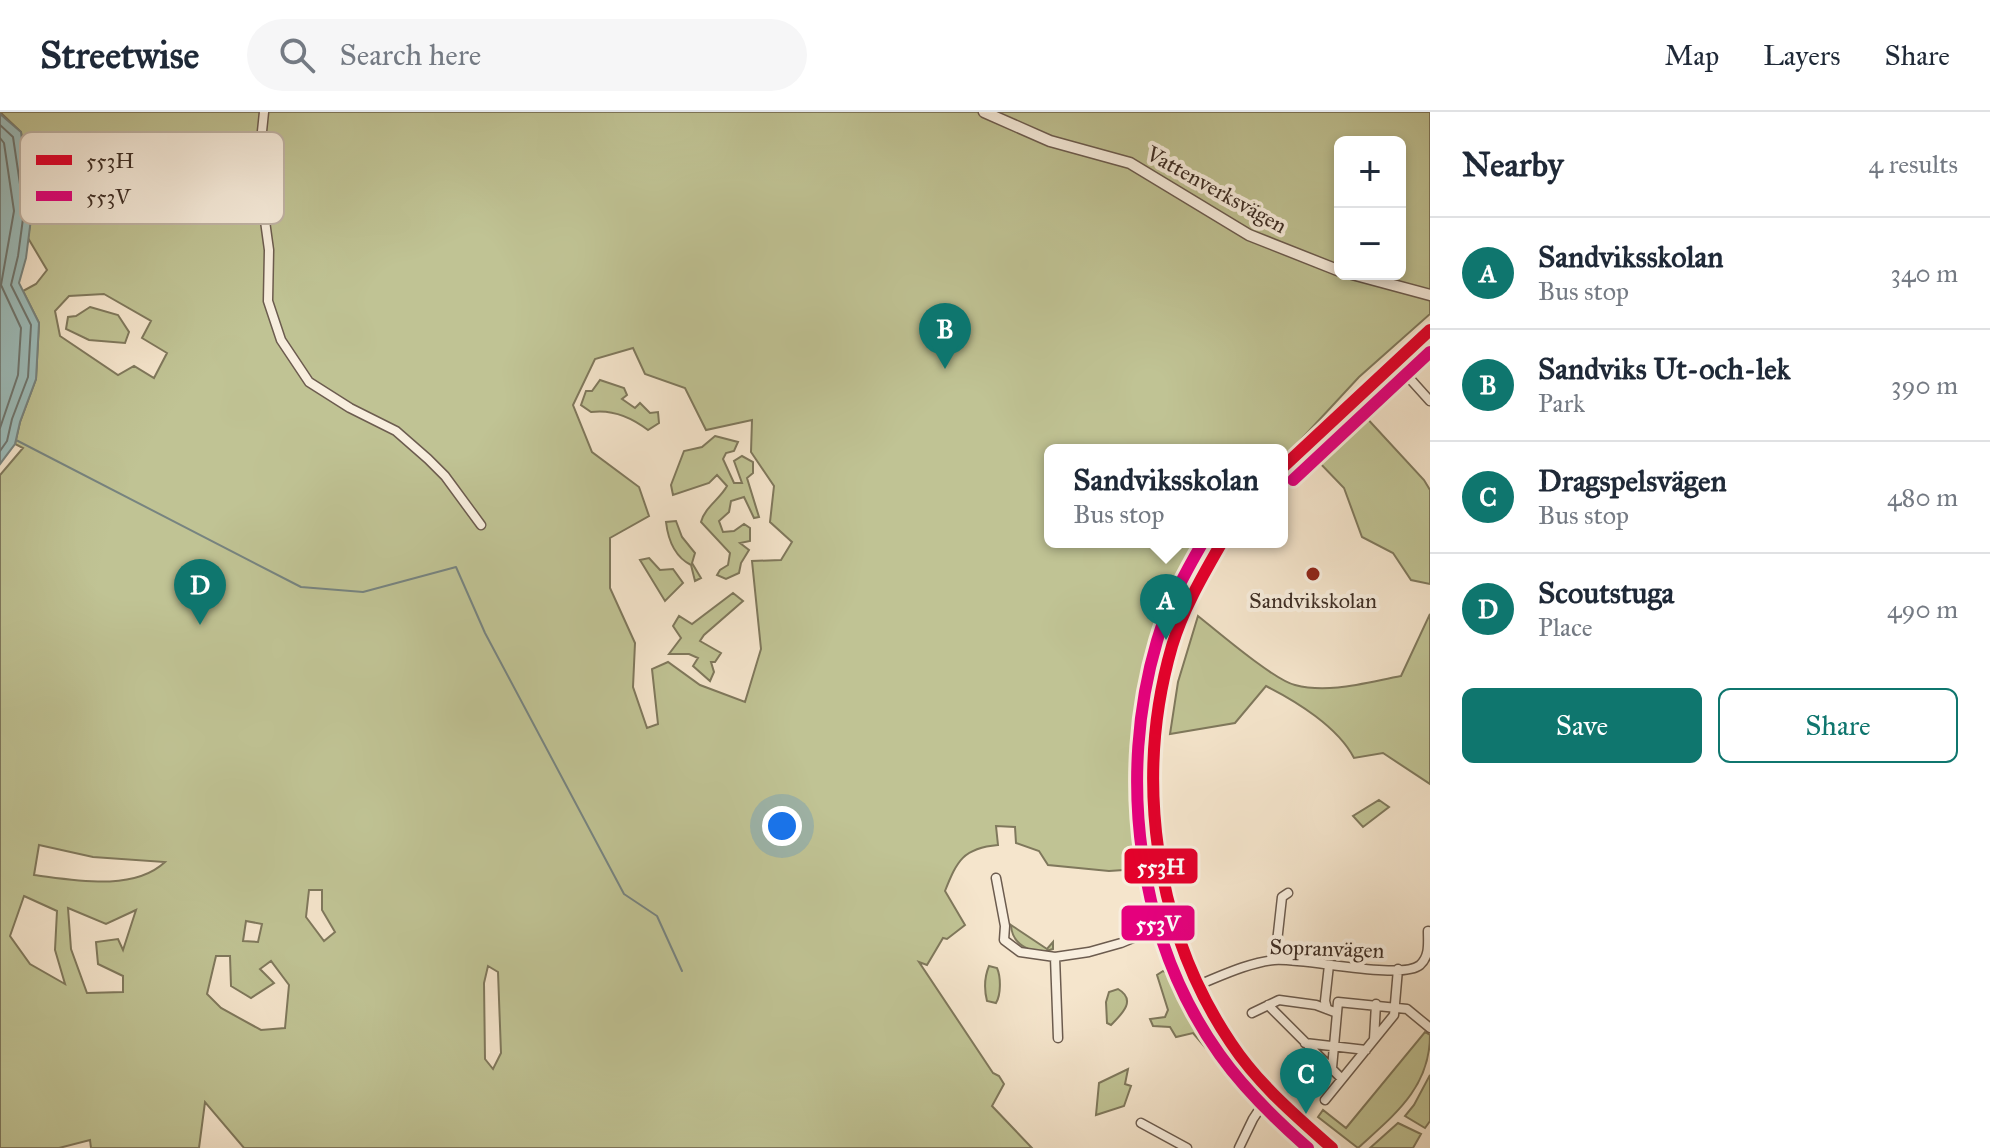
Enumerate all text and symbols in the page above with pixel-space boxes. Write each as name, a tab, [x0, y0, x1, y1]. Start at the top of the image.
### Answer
search box	[247, 19, 807, 91]
text: Streetwise	[40, 32, 199, 78]
icon: search	[275, 33, 319, 77]
text: Search here	[339, 37, 481, 73]
text: Map	[1664, 38, 1719, 73]
text: Layers	[1763, 38, 1841, 73]
text: Share	[1885, 38, 1950, 73]
legend	[20, 132, 284, 224]
map controls	[1334, 136, 1406, 280]
button: +	[1334, 136, 1406, 208]
street label: Vattenverksvägen	[1141, 139, 1292, 239]
text: Nearby	[1462, 144, 1564, 185]
text: 553H	[86, 147, 134, 174]
text: 4 results	[1869, 148, 1958, 180]
text: 553V	[86, 183, 132, 210]
button: −	[1334, 208, 1406, 280]
text: Sandviksskolan	[1538, 239, 1723, 275]
text: A	[1479, 257, 1497, 289]
text: 340 m	[1891, 257, 1958, 289]
text: Bus stop	[1538, 275, 1629, 307]
pin: B	[919, 303, 971, 369]
text: Sandviks Ut-och-lek	[1538, 351, 1790, 387]
text: B	[1479, 369, 1497, 401]
text: 390 m	[1891, 369, 1958, 401]
text: Park	[1538, 387, 1585, 419]
popup	[1044, 444, 1288, 548]
text: Sandviksskolan	[1073, 462, 1259, 498]
text: Dragspelsvägen	[1538, 463, 1727, 499]
text: C	[1479, 481, 1497, 513]
text: 480 m	[1887, 481, 1958, 513]
text: Bus stop	[1073, 498, 1164, 530]
text: Bus stop	[1538, 499, 1629, 531]
pin: D	[174, 559, 226, 625]
marker: Sandvikskolan	[1304, 565, 1322, 583]
pin: A	[1140, 574, 1192, 640]
text: Scoutstuga	[1538, 575, 1674, 611]
place label: Sandvikskolan	[1249, 587, 1377, 614]
text: D	[1478, 593, 1498, 625]
text: 490 m	[1887, 593, 1958, 625]
text: Place	[1538, 611, 1593, 643]
button: Save	[1462, 688, 1702, 763]
button: Share	[1718, 688, 1958, 763]
your location	[762, 806, 802, 846]
line badge: 553H	[1123, 847, 1199, 885]
text: 553H	[1137, 853, 1185, 880]
line badge: 553V	[1120, 904, 1196, 942]
text: 553V	[1136, 910, 1182, 937]
street label: Sopranvägen	[1269, 933, 1385, 964]
pin: C	[1280, 1048, 1332, 1114]

